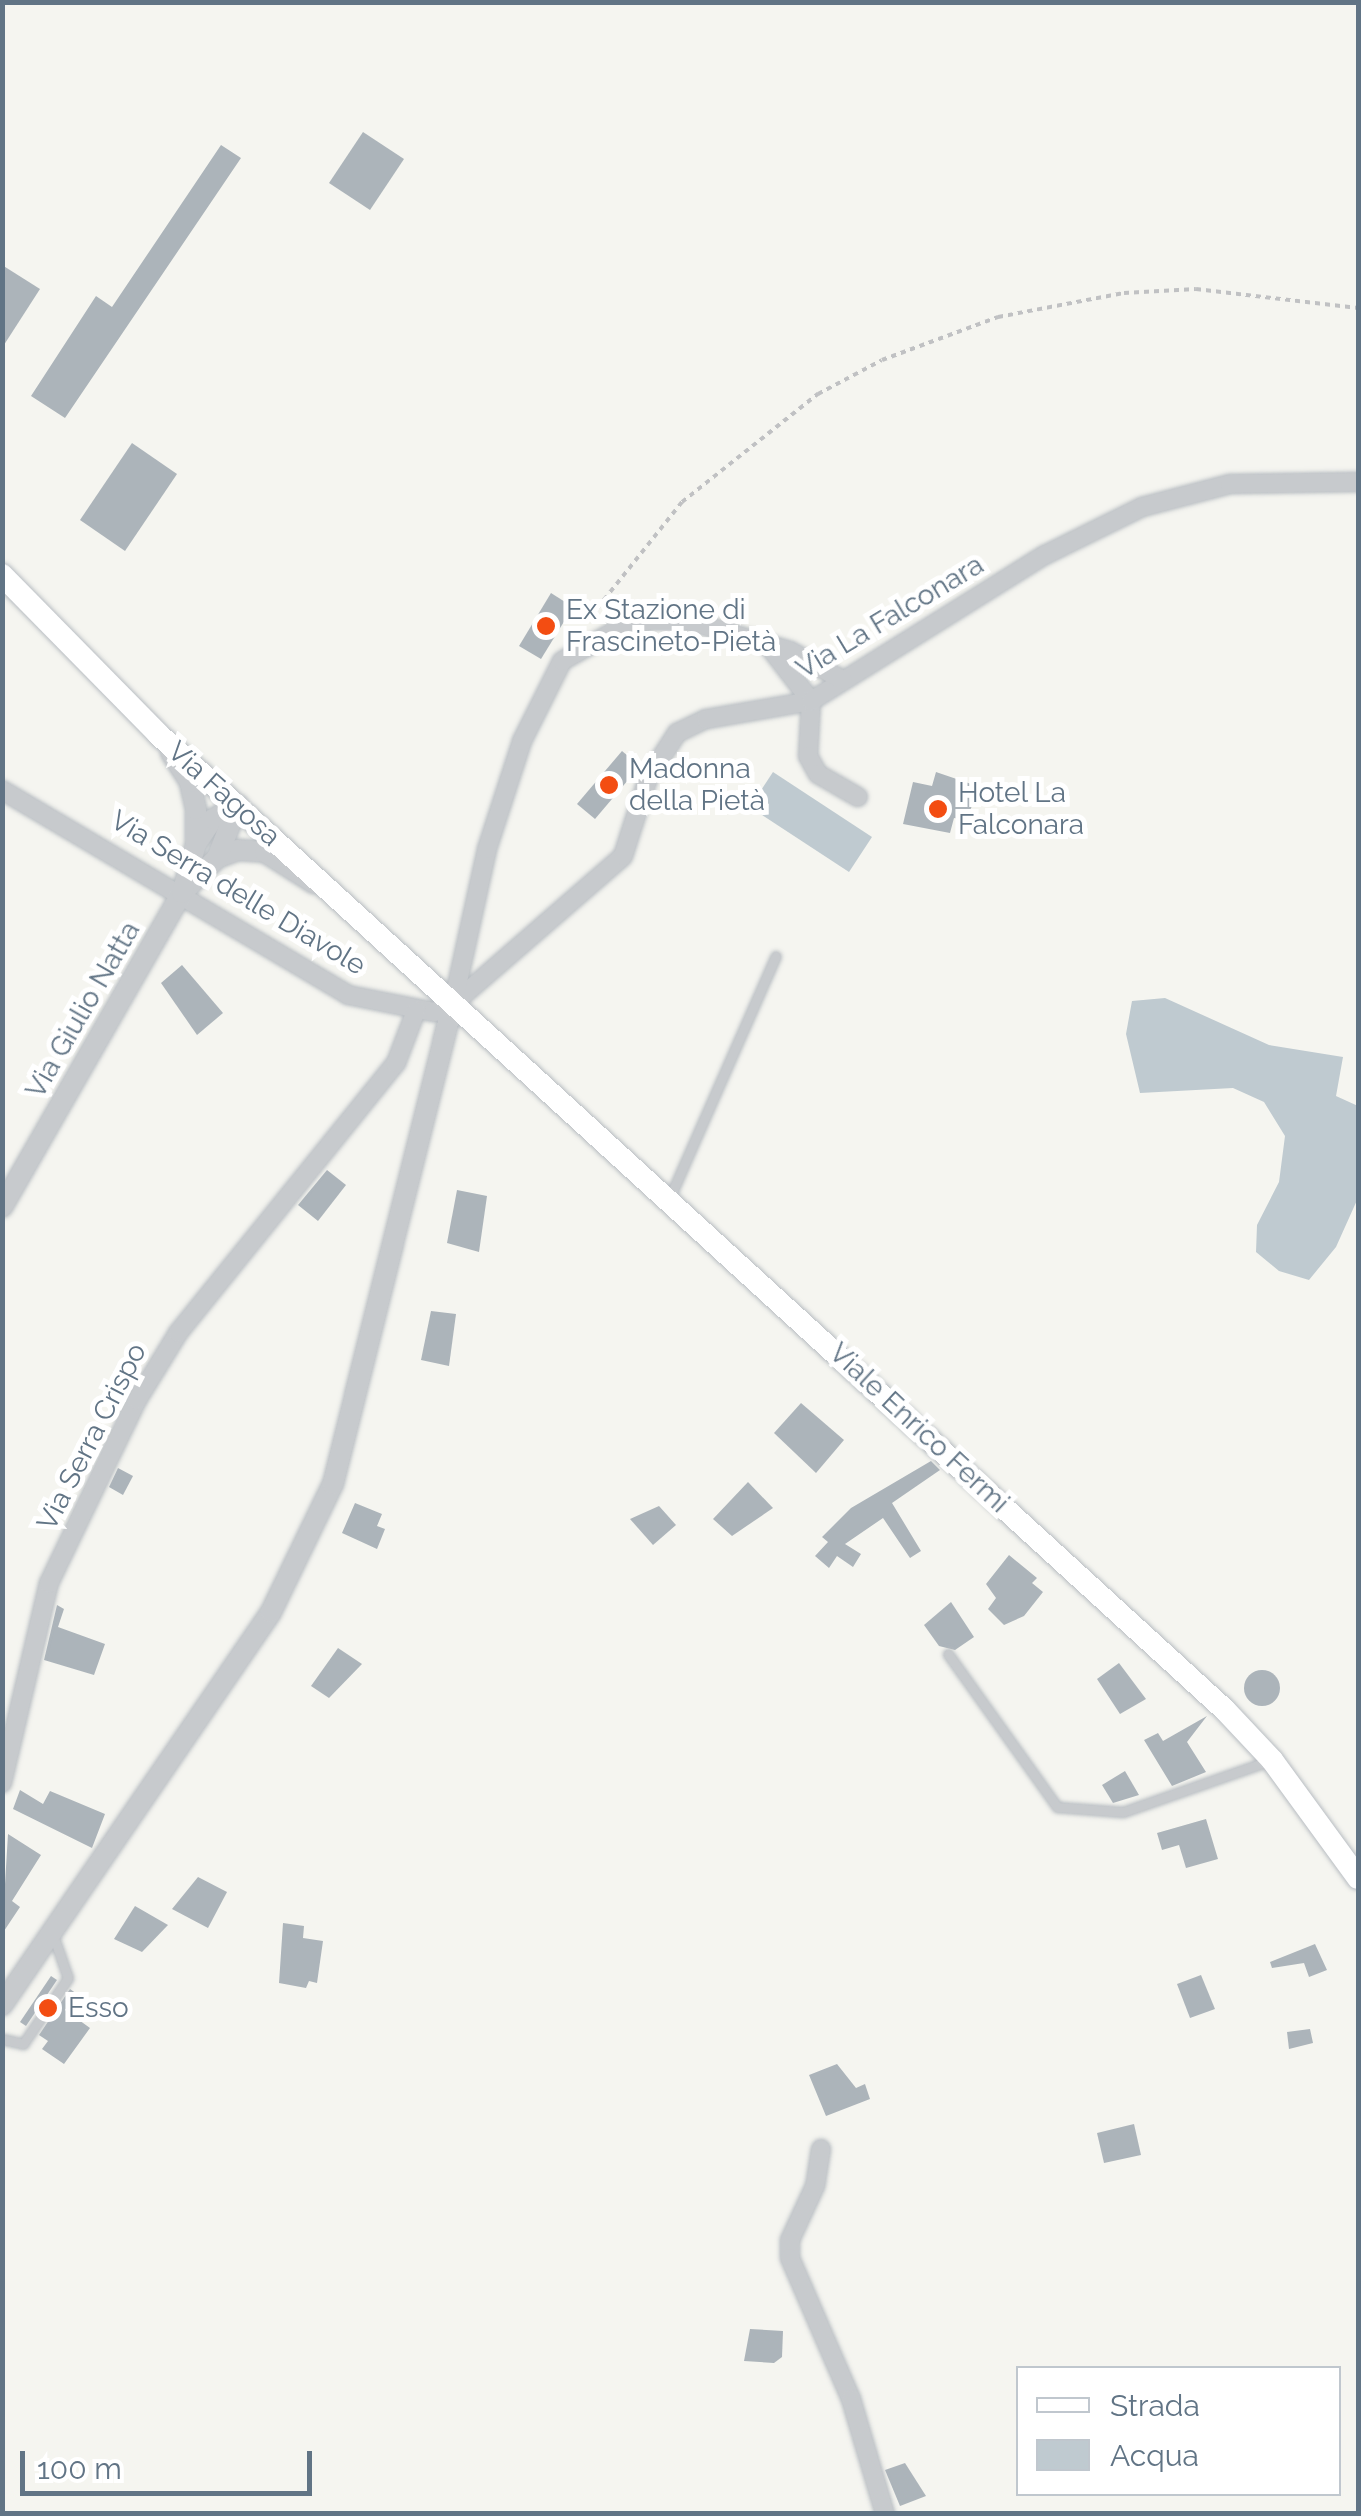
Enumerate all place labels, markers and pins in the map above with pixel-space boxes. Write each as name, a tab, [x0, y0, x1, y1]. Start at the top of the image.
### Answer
place label: Ex Stazione di Frascineto-Pietà	[566, 593, 776, 659]
marker: Ex Stazione di Frascineto-Pietà	[535, 615, 557, 637]
place label: Madonna della Pietà	[629, 752, 765, 818]
marker: Madonna della Pietà	[598, 774, 620, 796]
place label: Hotel La Falconara	[958, 776, 1084, 842]
marker: Hotel La Falconara	[927, 798, 949, 820]
place label: Esso	[68, 1991, 129, 2025]
marker: Esso	[37, 1997, 59, 2019]

